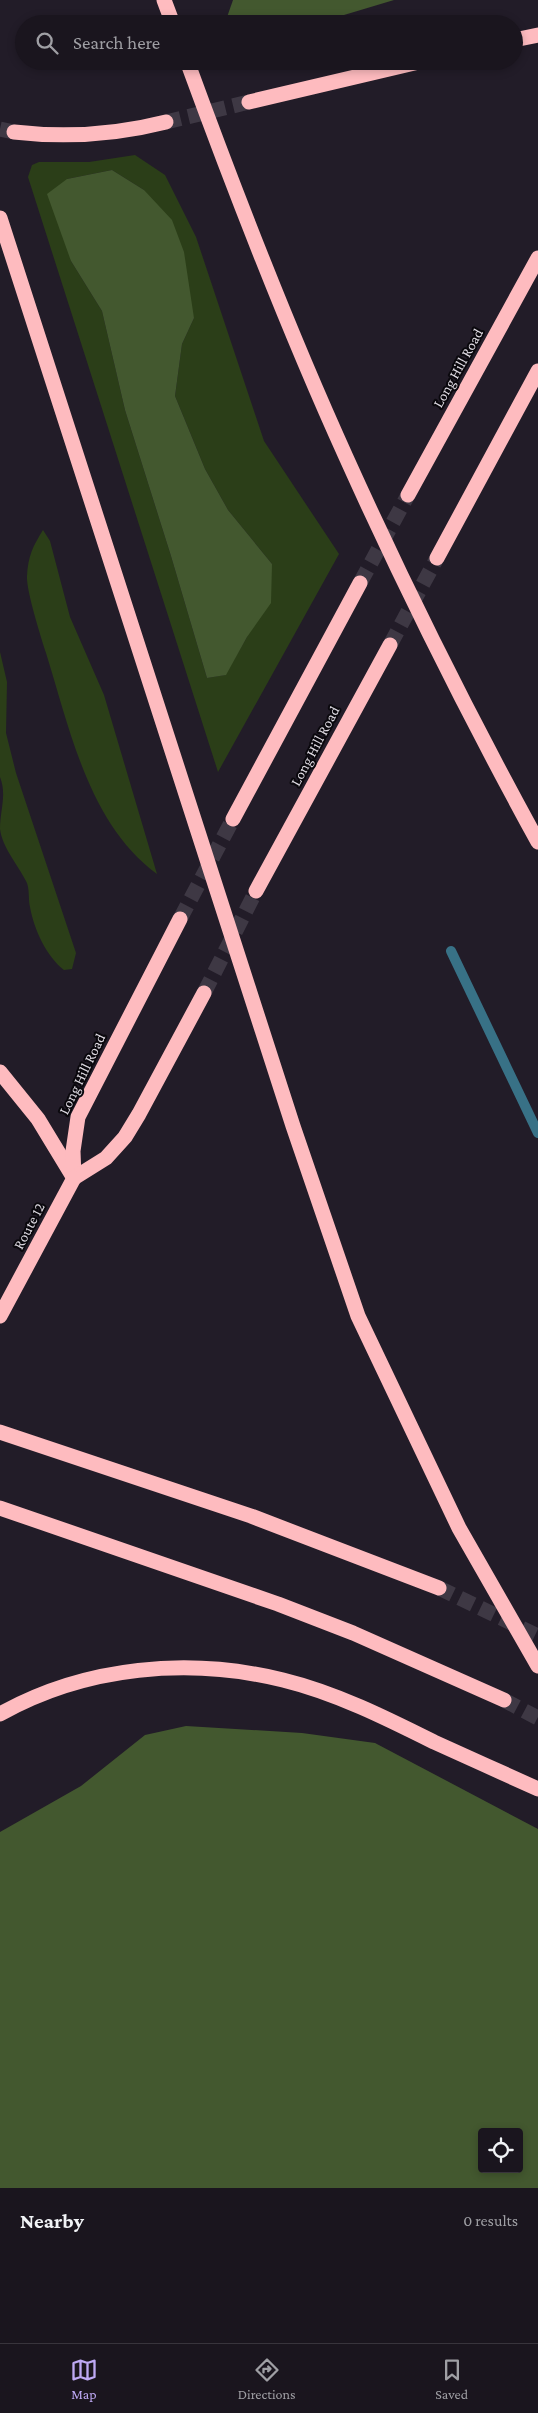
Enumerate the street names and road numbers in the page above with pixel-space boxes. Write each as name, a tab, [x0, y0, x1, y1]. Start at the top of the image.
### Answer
street label: Long Hill Road	[430, 326, 487, 411]
street label: Long Hill Road	[287, 703, 344, 789]
street label: Long Hill Road	[56, 1031, 109, 1117]
street label: Route 12	[10, 1200, 48, 1252]

